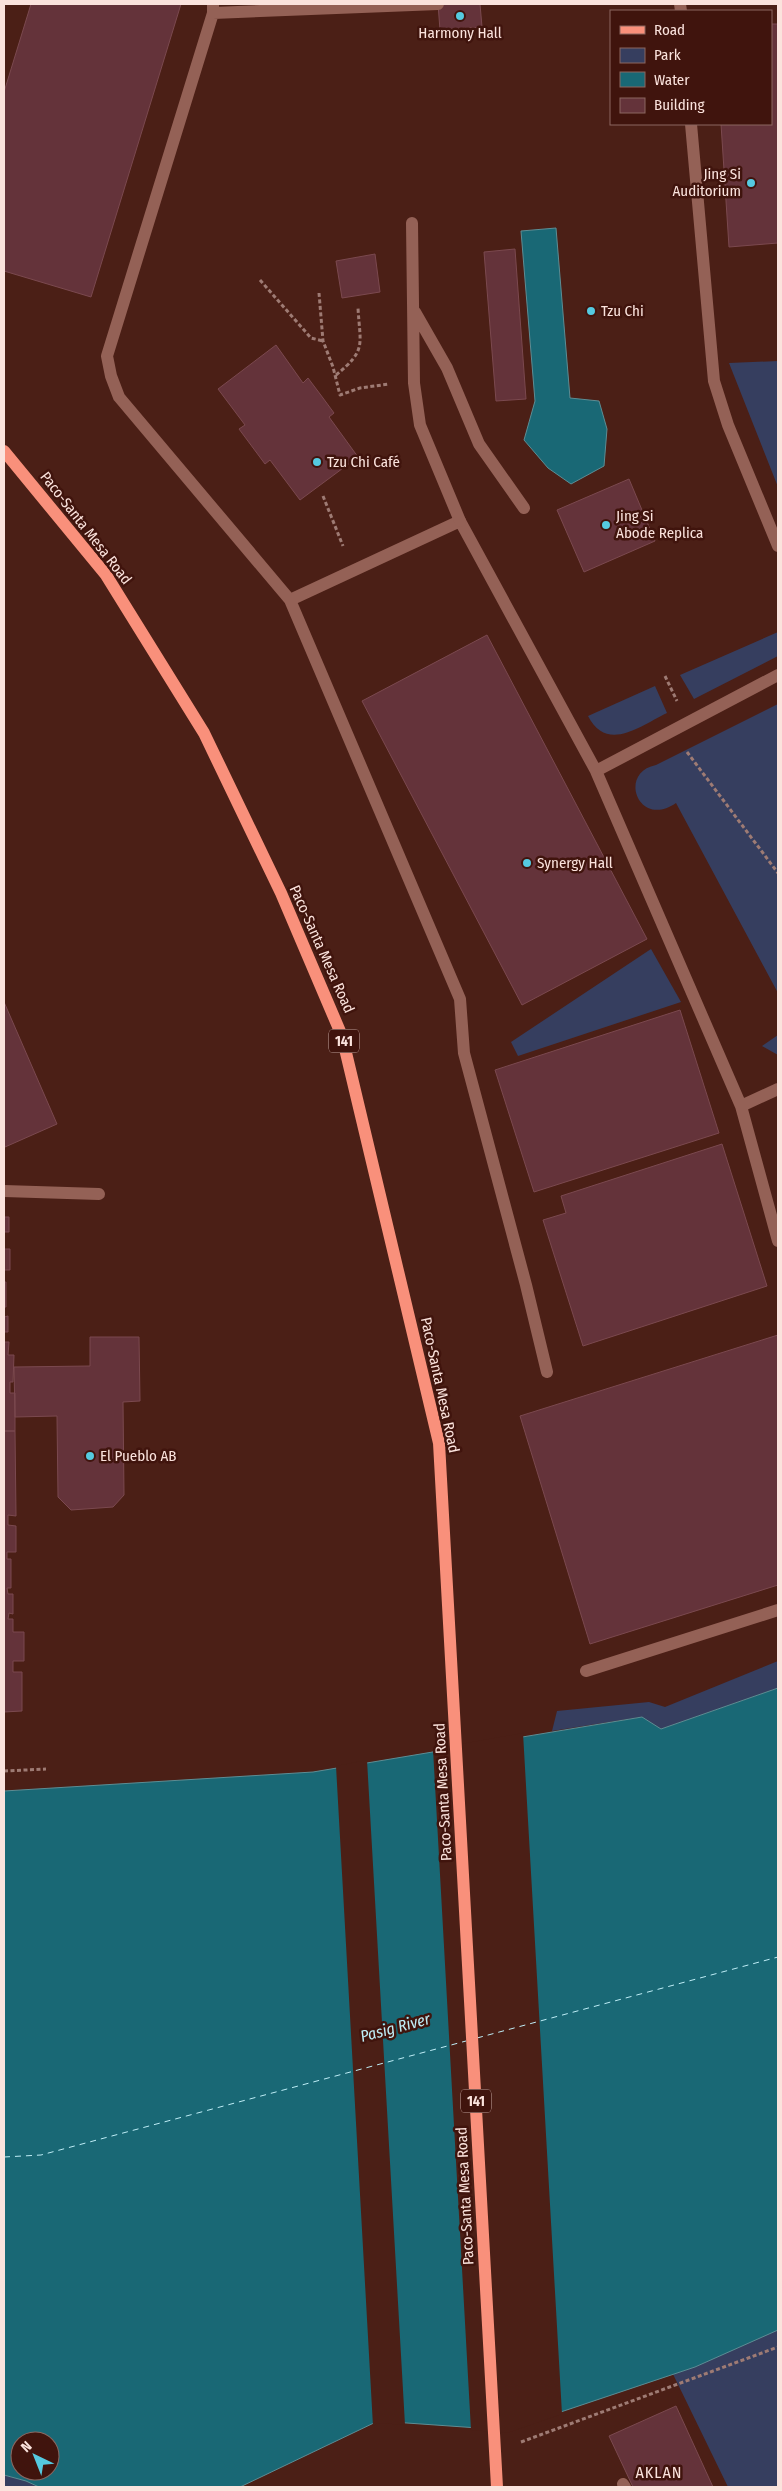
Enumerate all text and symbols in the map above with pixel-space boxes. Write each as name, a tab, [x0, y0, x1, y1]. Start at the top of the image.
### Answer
marker: Harmony Hall	[454, 10, 466, 22]
legend	[610, 10, 772, 125]
text: Road	[654, 21, 685, 39]
place label: Harmony Hall	[418, 24, 502, 42]
text: Park	[654, 46, 681, 64]
text: Water	[654, 71, 690, 89]
text: Building	[654, 96, 705, 114]
place label: Jing Si Auditorium	[672, 165, 741, 200]
marker: Jing Si Auditorium	[745, 177, 757, 189]
place label: Tzu Chi	[601, 302, 644, 320]
marker: Tzu Chi	[585, 305, 597, 317]
place label: Tzu Chi Café	[327, 453, 400, 471]
marker: Tzu Chi Café	[311, 456, 323, 468]
street label: Paco-Santa Mesa Road	[36, 468, 136, 588]
place label: Jing Si Abode Replica	[616, 507, 703, 542]
marker: Jing Si Abode Replica	[600, 519, 612, 531]
place label: Synergy Hall	[537, 854, 613, 872]
marker: Synergy Hall	[521, 857, 533, 869]
street label: Paco-Santa Mesa Road	[286, 882, 358, 1016]
road number: 141	[329, 1030, 359, 1052]
street label: Paco-Santa Mesa Road	[417, 1316, 463, 1454]
place label: El Pueblo AB	[100, 1447, 177, 1465]
marker: El Pueblo AB	[84, 1450, 96, 1462]
street label: Paco-Santa Mesa Road	[430, 1723, 456, 1861]
water label: Pasig River	[358, 2009, 433, 2046]
road number: 141	[461, 2090, 491, 2112]
street label: Paco-Santa Mesa Road	[452, 2127, 478, 2265]
north arrow	[10, 2431, 60, 2481]
text: N	[18, 2438, 35, 2456]
district label: AKLAN	[635, 2463, 683, 2482]

